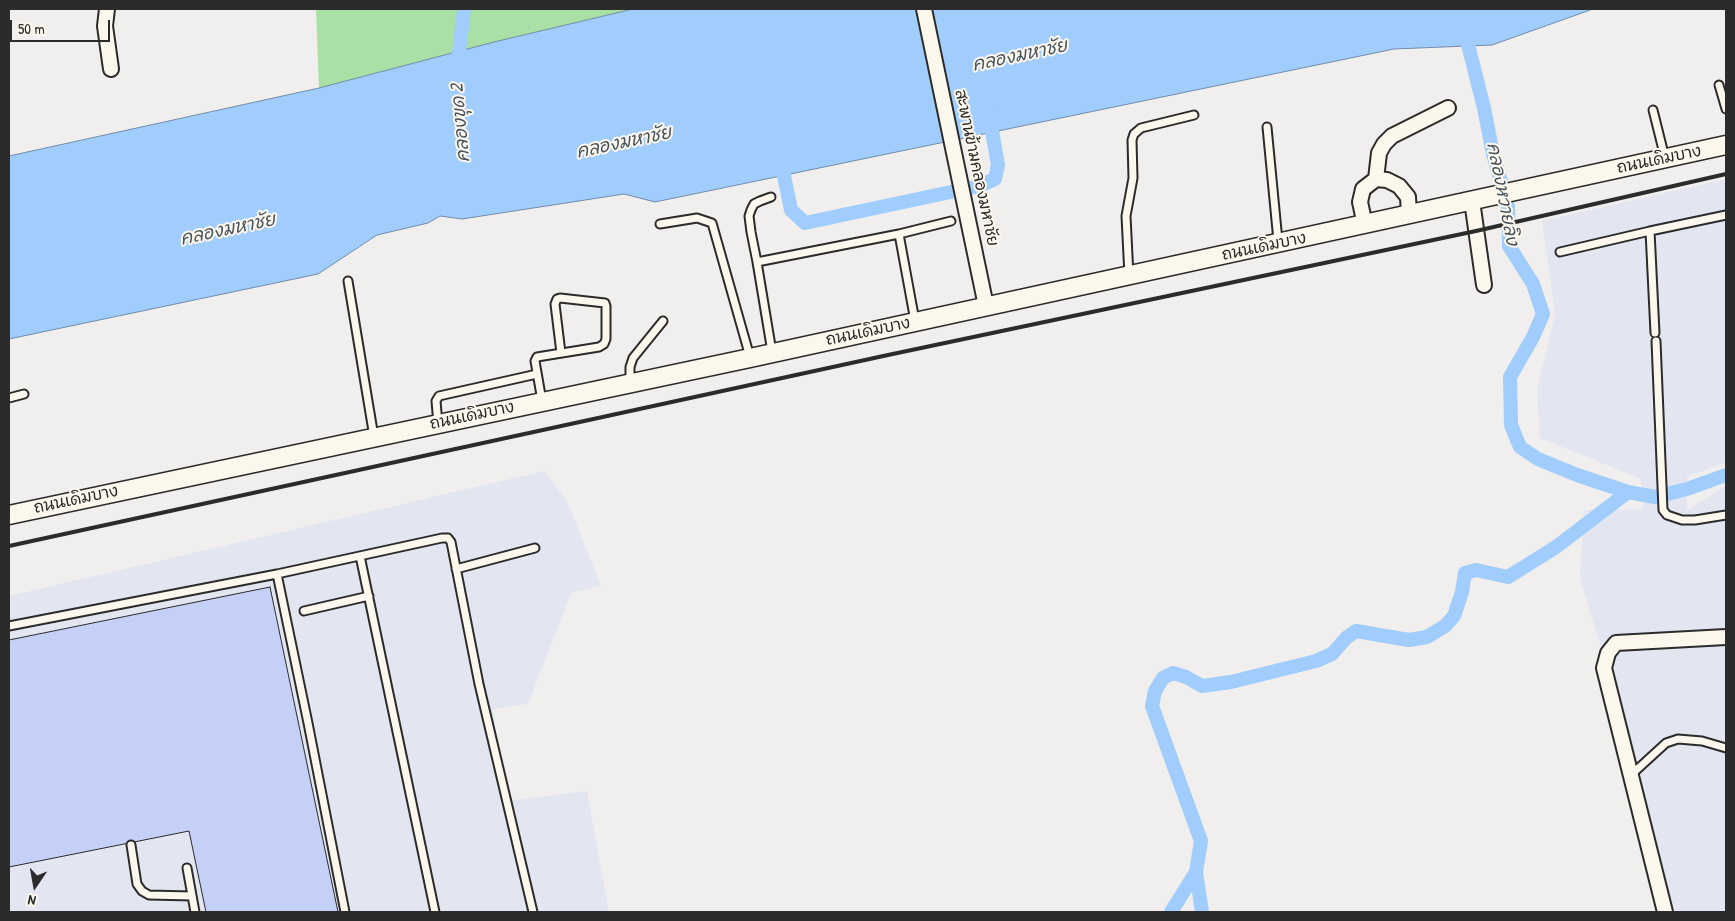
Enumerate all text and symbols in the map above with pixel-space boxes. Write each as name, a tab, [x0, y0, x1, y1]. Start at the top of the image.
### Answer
scale bar	[12, 10, 112, 42]
text: 50 m	[18, 18, 45, 39]
water label: คลองมหาชัย	[971, 35, 1069, 77]
water label: คลองขุด 2	[447, 83, 475, 163]
street label: สะพานข้ามคลองมหาชัย	[950, 88, 1002, 248]
water label: คลองมหาชัย	[575, 122, 673, 164]
water label: คลองหวายลิง	[1481, 141, 1523, 247]
street label: ถนนเดิมบาง	[1615, 142, 1703, 178]
water label: คลองมหาชัย	[179, 209, 277, 251]
street label: ถนนเดิมบาง	[1220, 229, 1308, 265]
street label: ถนนเดิมบาง	[824, 314, 912, 350]
street label: ถนนเดิมบาง	[428, 398, 516, 434]
street label: ถนนเดิมบาง	[32, 482, 120, 518]
north arrow	[10, 861, 60, 911]
text: N	[26, 891, 37, 911]

